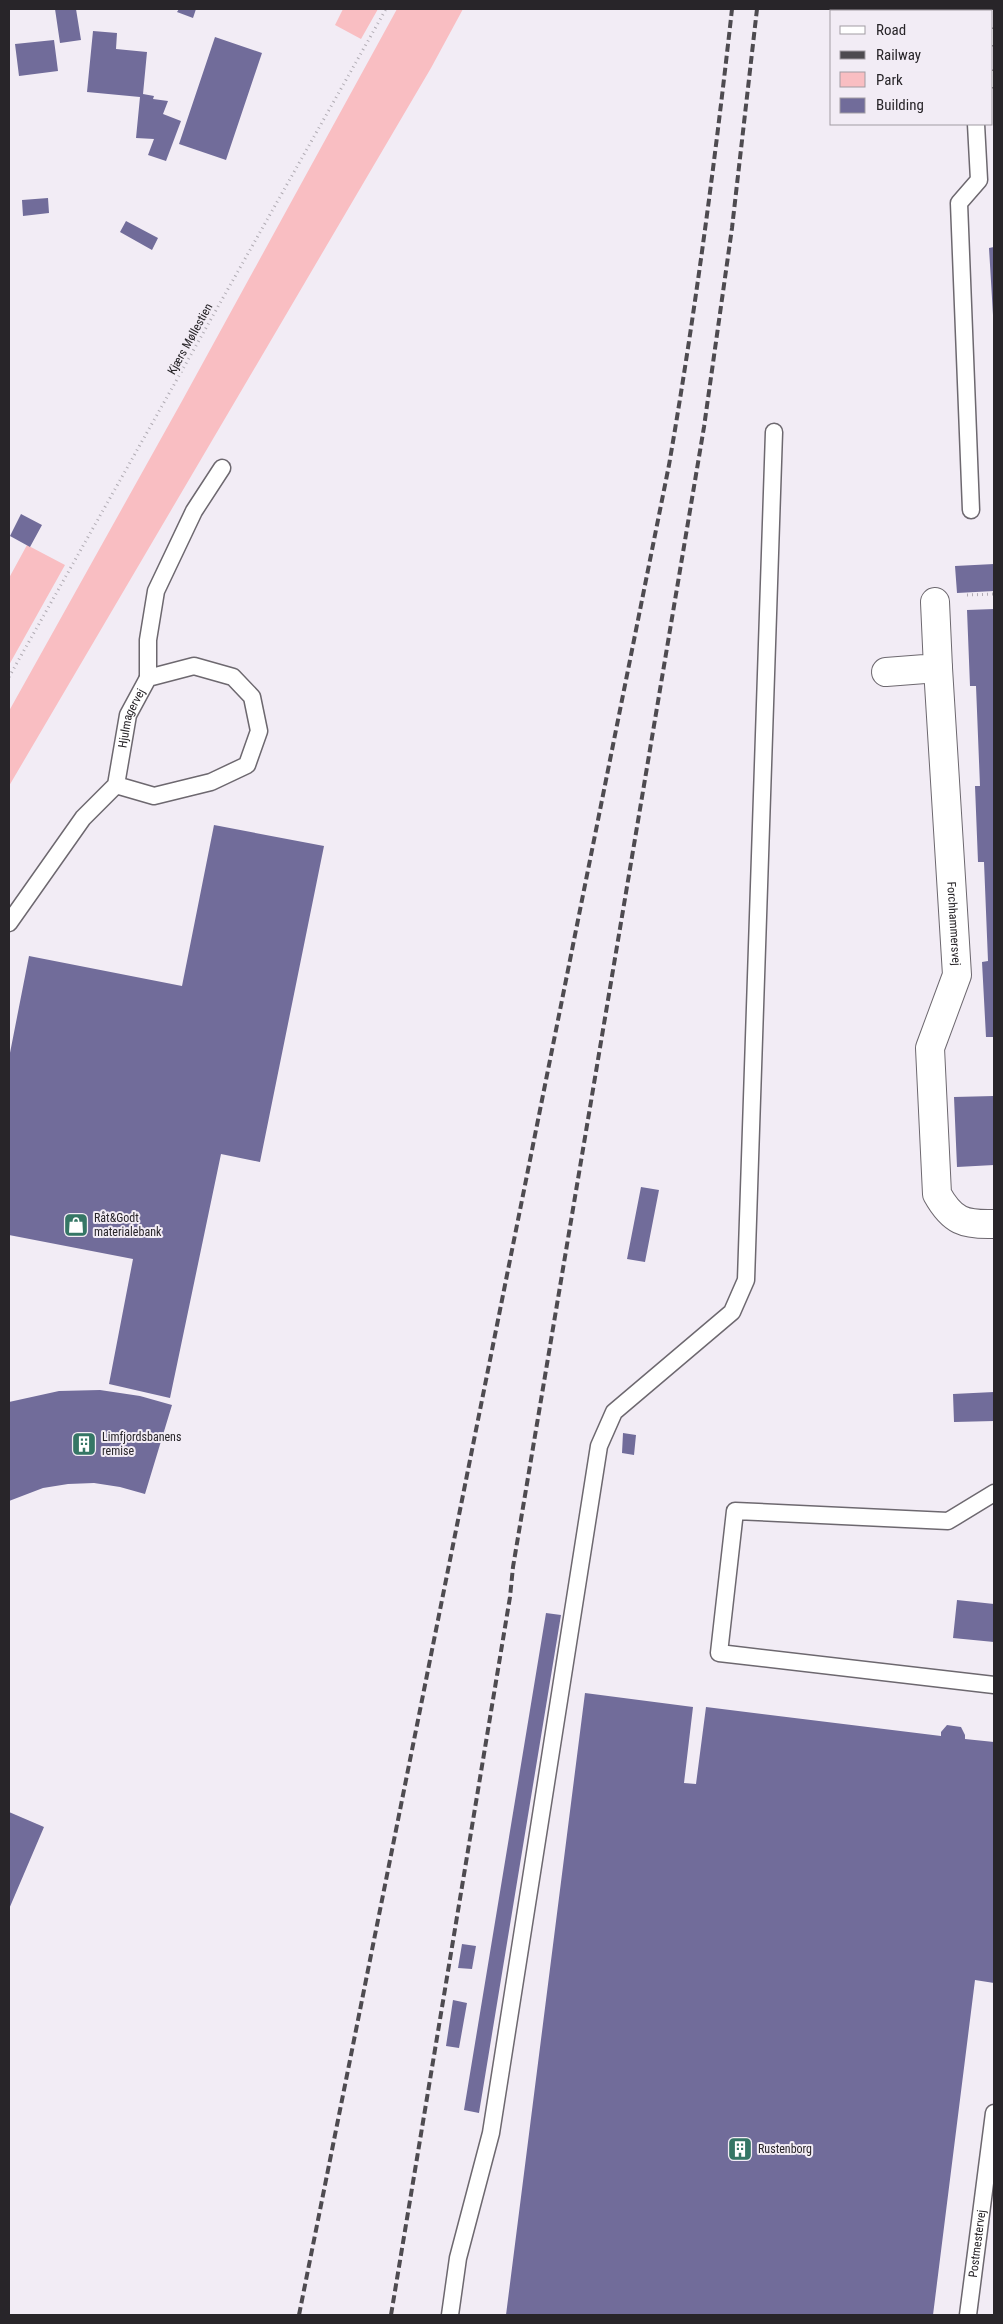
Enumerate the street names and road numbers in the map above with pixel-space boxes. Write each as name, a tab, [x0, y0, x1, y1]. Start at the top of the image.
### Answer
street label: Kjærs Møllestien	[165, 301, 215, 377]
street label: Hjulmagervej	[115, 686, 148, 749]
street label: Forchhammersvej	[944, 881, 963, 966]
street label: Postmestervej	[966, 2209, 988, 2278]

